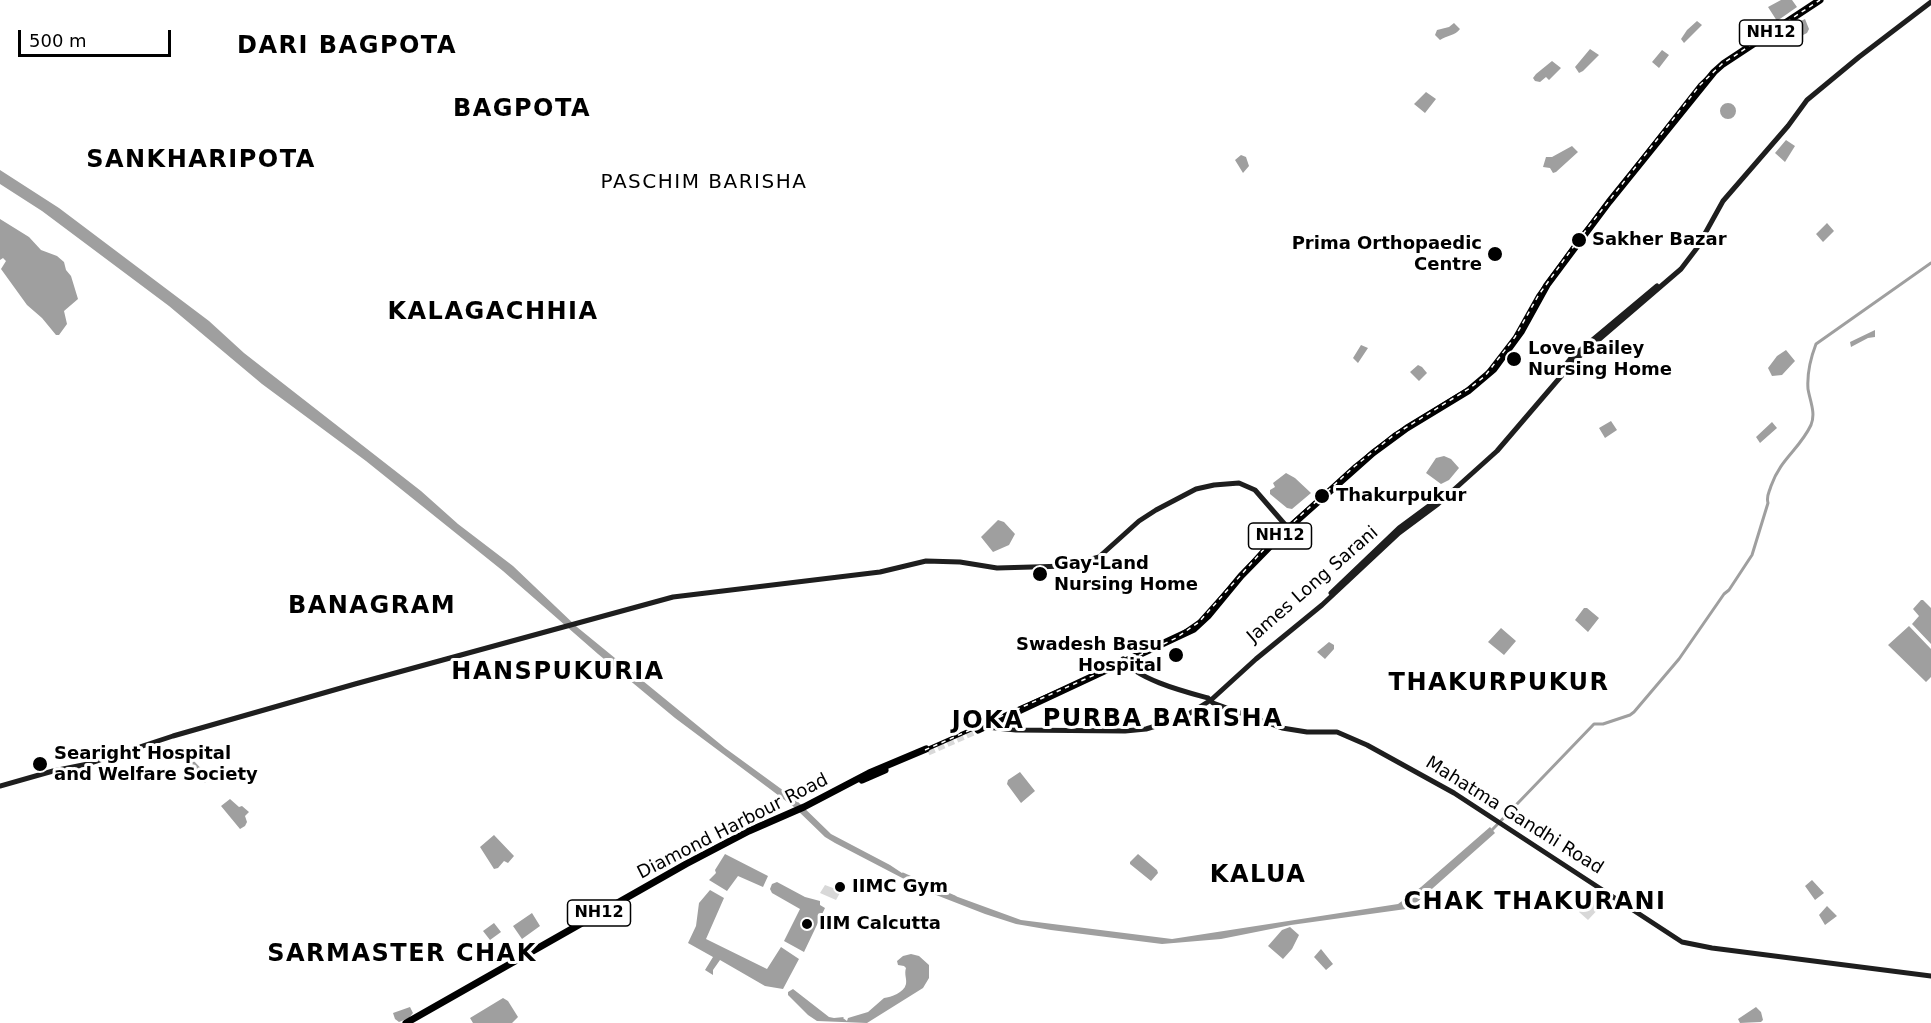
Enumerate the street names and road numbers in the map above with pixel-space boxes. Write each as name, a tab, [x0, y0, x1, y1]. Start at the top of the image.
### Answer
road number: NH12	[1740, 20, 1802, 46]
street label: James Long Sarani	[1243, 522, 1383, 648]
road number: NH12	[1248, 523, 1312, 549]
street label: Mahatma Gandhi Road	[1421, 752, 1607, 880]
street label: Diamond Harbour Road	[634, 769, 832, 885]
road number: NH12	[568, 900, 630, 926]

